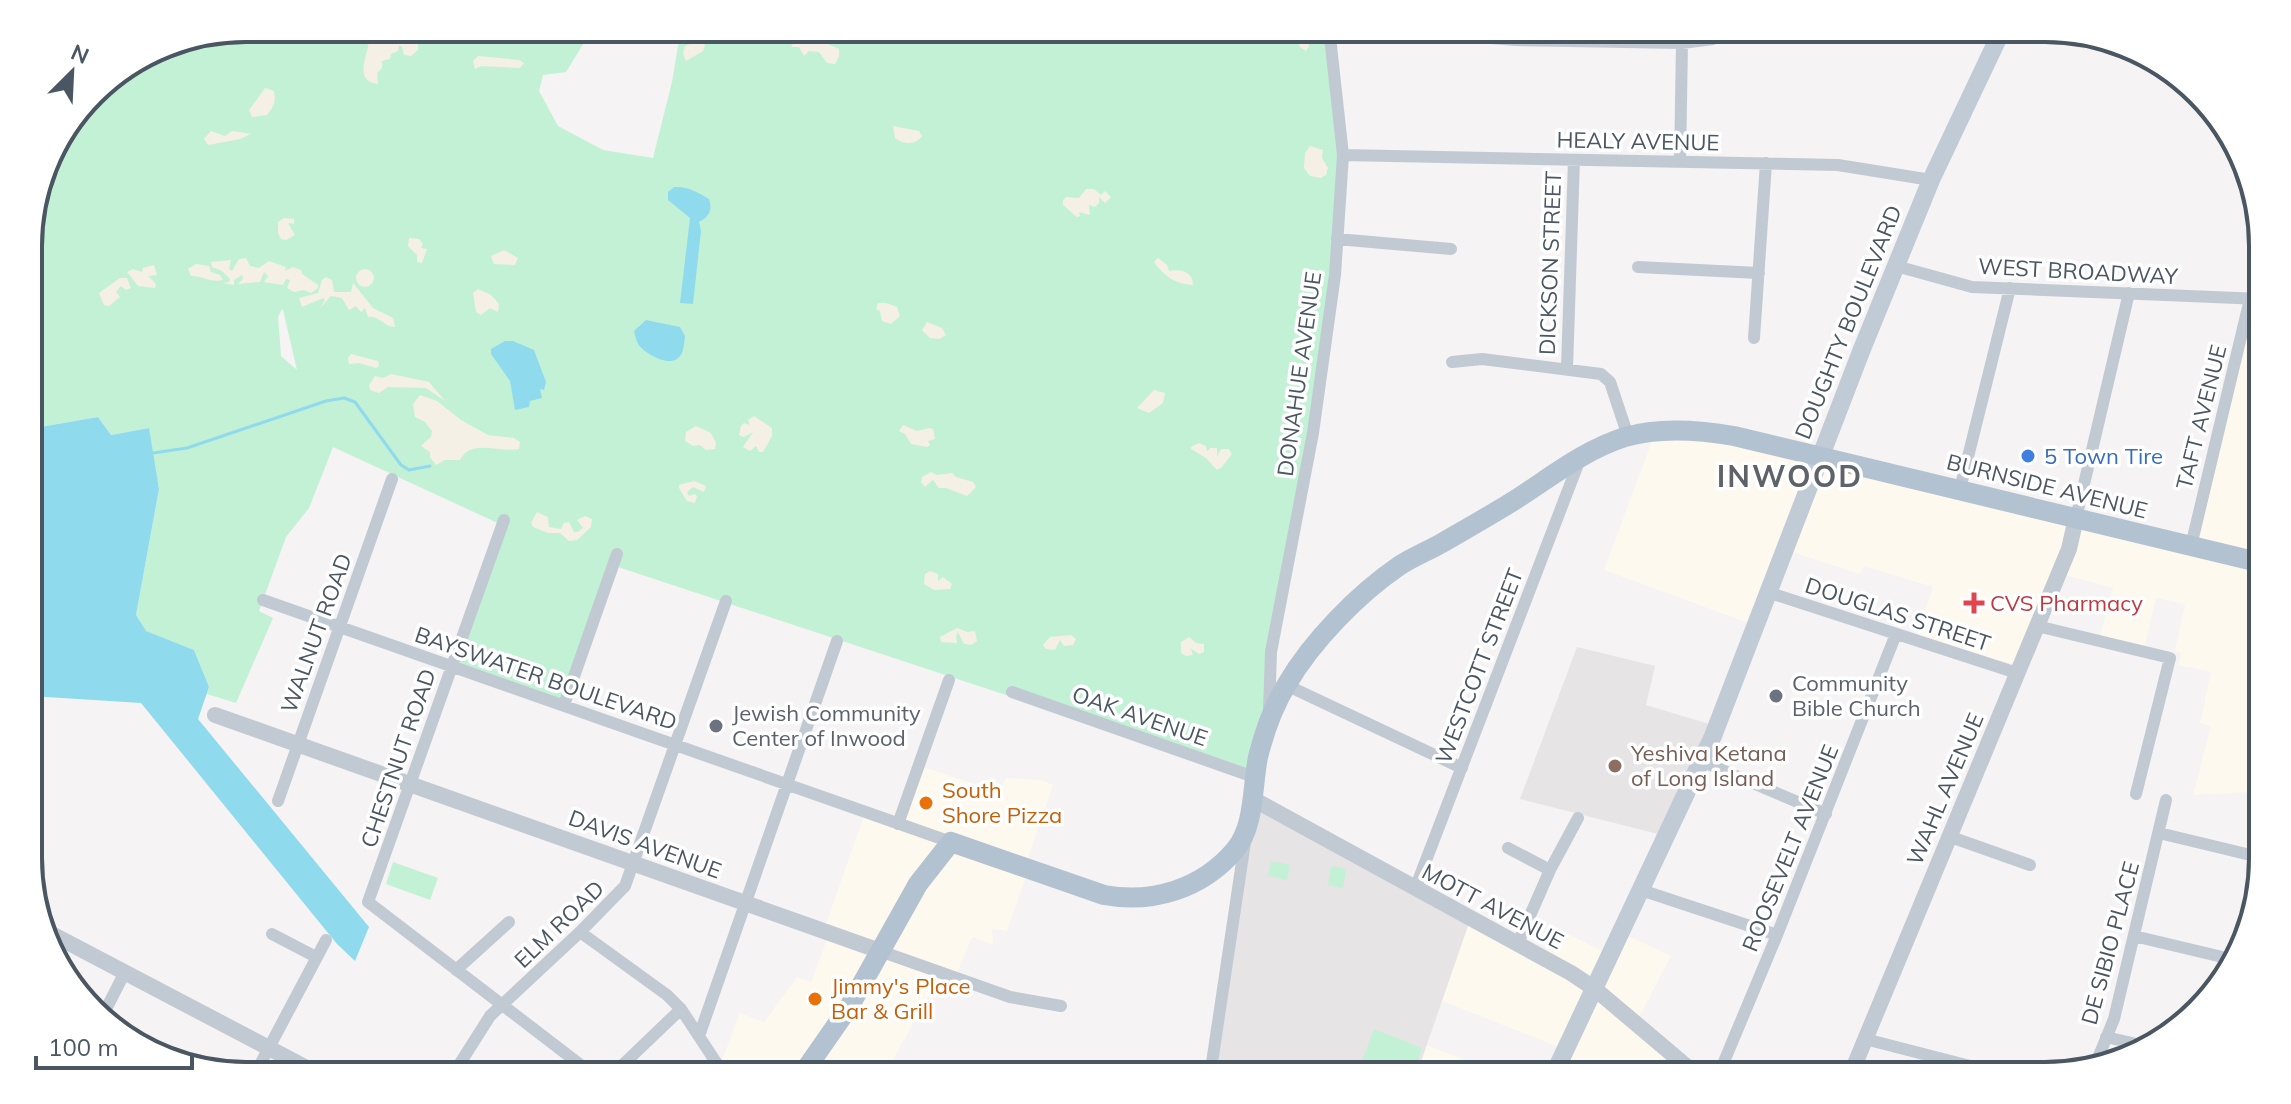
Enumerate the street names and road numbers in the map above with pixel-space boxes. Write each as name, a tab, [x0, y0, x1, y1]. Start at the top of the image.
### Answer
street label: HEALY AVENUE	[1556, 126, 1720, 156]
street label: DICKSON STREET	[1533, 170, 1567, 356]
street label: DOUGHTY BOULEVARD	[1788, 201, 1908, 443]
street label: WEST BROADWAY	[1977, 252, 2179, 290]
street label: DONAHUE AVENUE	[1271, 270, 1327, 478]
street label: TAFT AVENUE	[2170, 342, 2232, 492]
street label: BURNSIDE AVENUE	[1944, 448, 2150, 524]
street label: WALNUT ROAD	[274, 550, 358, 716]
street label: WESTCOTT STREET	[1429, 564, 1529, 768]
street label: DOUGLAS STREET	[1802, 571, 1994, 657]
street label: BAYSWATER BOULEVARD	[411, 620, 681, 736]
street label: CHESTNUT ROAD	[354, 665, 442, 851]
street label: OAK AVENUE	[1069, 680, 1211, 752]
street label: WAHL AVENUE	[1900, 709, 1990, 869]
street label: ROOSEVELT AVENUE	[1736, 740, 1844, 956]
street label: DAVIS AVENUE	[565, 803, 725, 885]
street label: MOTT AVENUE	[1417, 857, 1569, 955]
street label: DE SIBIO PLACE	[2075, 858, 2145, 1028]
street label: ELM ROAD	[508, 874, 610, 974]

